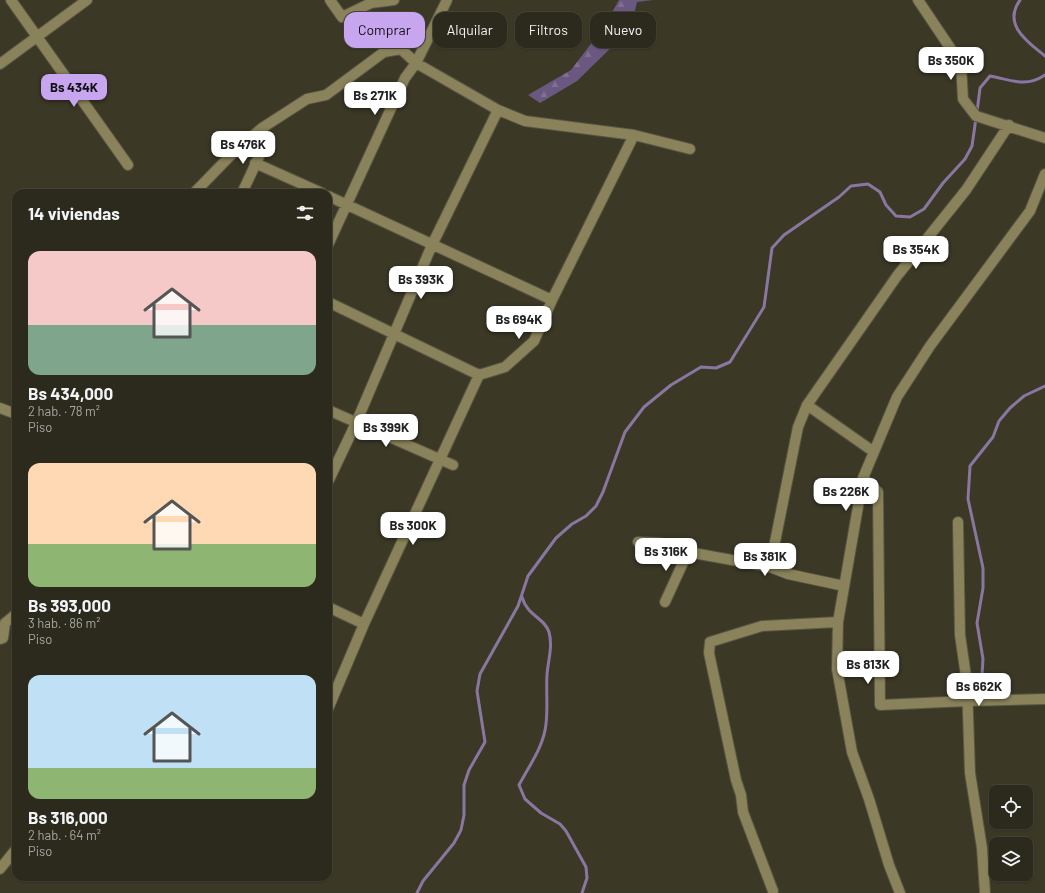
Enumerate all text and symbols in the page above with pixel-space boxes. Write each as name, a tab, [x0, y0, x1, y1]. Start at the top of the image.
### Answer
chip: Comprar	[344, 12, 425, 48]
chip: Alquilar	[433, 12, 507, 48]
chip: Filtros	[515, 12, 582, 48]
chip: Nuevo	[590, 12, 656, 48]
pin: Bs 350K	[914, 47, 988, 81]
text: Bs 350K	[928, 52, 974, 68]
pin: Bs 434K	[37, 74, 111, 108]
text: Bs 434K	[50, 79, 98, 95]
pin: Bs 271K	[338, 82, 412, 116]
text: Bs 271K	[353, 87, 397, 103]
pin: Bs 476K	[206, 131, 280, 165]
text: Bs 476K	[220, 136, 266, 152]
icon: filters	[294, 202, 316, 224]
text: 14 viviendas	[28, 203, 120, 223]
pin: Bs 354K	[879, 236, 953, 270]
text: Bs 354K	[892, 241, 940, 257]
pin: Bs 393K	[384, 266, 458, 300]
text: Bs 393K	[398, 271, 444, 287]
icon: home	[136, 277, 208, 349]
pin: Bs 694K	[482, 306, 556, 340]
text: Bs 694K	[496, 311, 542, 327]
text: Bs 434,000	[28, 383, 113, 403]
text: 2 hab. · 78 m²	[28, 403, 100, 419]
pin: Bs 399K	[349, 414, 423, 448]
text: Piso	[28, 419, 52, 435]
text: Bs 399K	[363, 419, 409, 435]
pin: Bs 226K	[809, 478, 883, 512]
text: Bs 226K	[823, 483, 869, 499]
icon: home	[136, 489, 208, 561]
pin: Bs 300K	[376, 512, 450, 546]
text: Bs 300K	[389, 517, 437, 533]
pin: Bs 316K	[629, 538, 703, 572]
text: Bs 316K	[644, 543, 688, 559]
pin: Bs 381K	[728, 543, 802, 577]
text: Bs 381K	[743, 548, 787, 564]
text: Bs 393,000	[28, 595, 111, 615]
text: 3 hab. · 86 m²	[28, 615, 100, 631]
text: Piso	[28, 631, 52, 647]
pin: Bs 813K	[831, 651, 905, 685]
text: Bs 813K	[846, 656, 890, 672]
pin: Bs 662K	[942, 673, 1016, 707]
text: Bs 662K	[956, 678, 1002, 694]
icon: home	[136, 701, 208, 773]
map controls	[989, 785, 1033, 881]
button: locate	[989, 785, 1033, 829]
text: Bs 316,000	[28, 807, 108, 827]
text: 2 hab. · 64 m²	[28, 827, 101, 843]
button: layers	[989, 837, 1033, 881]
text: Piso	[28, 843, 52, 859]

